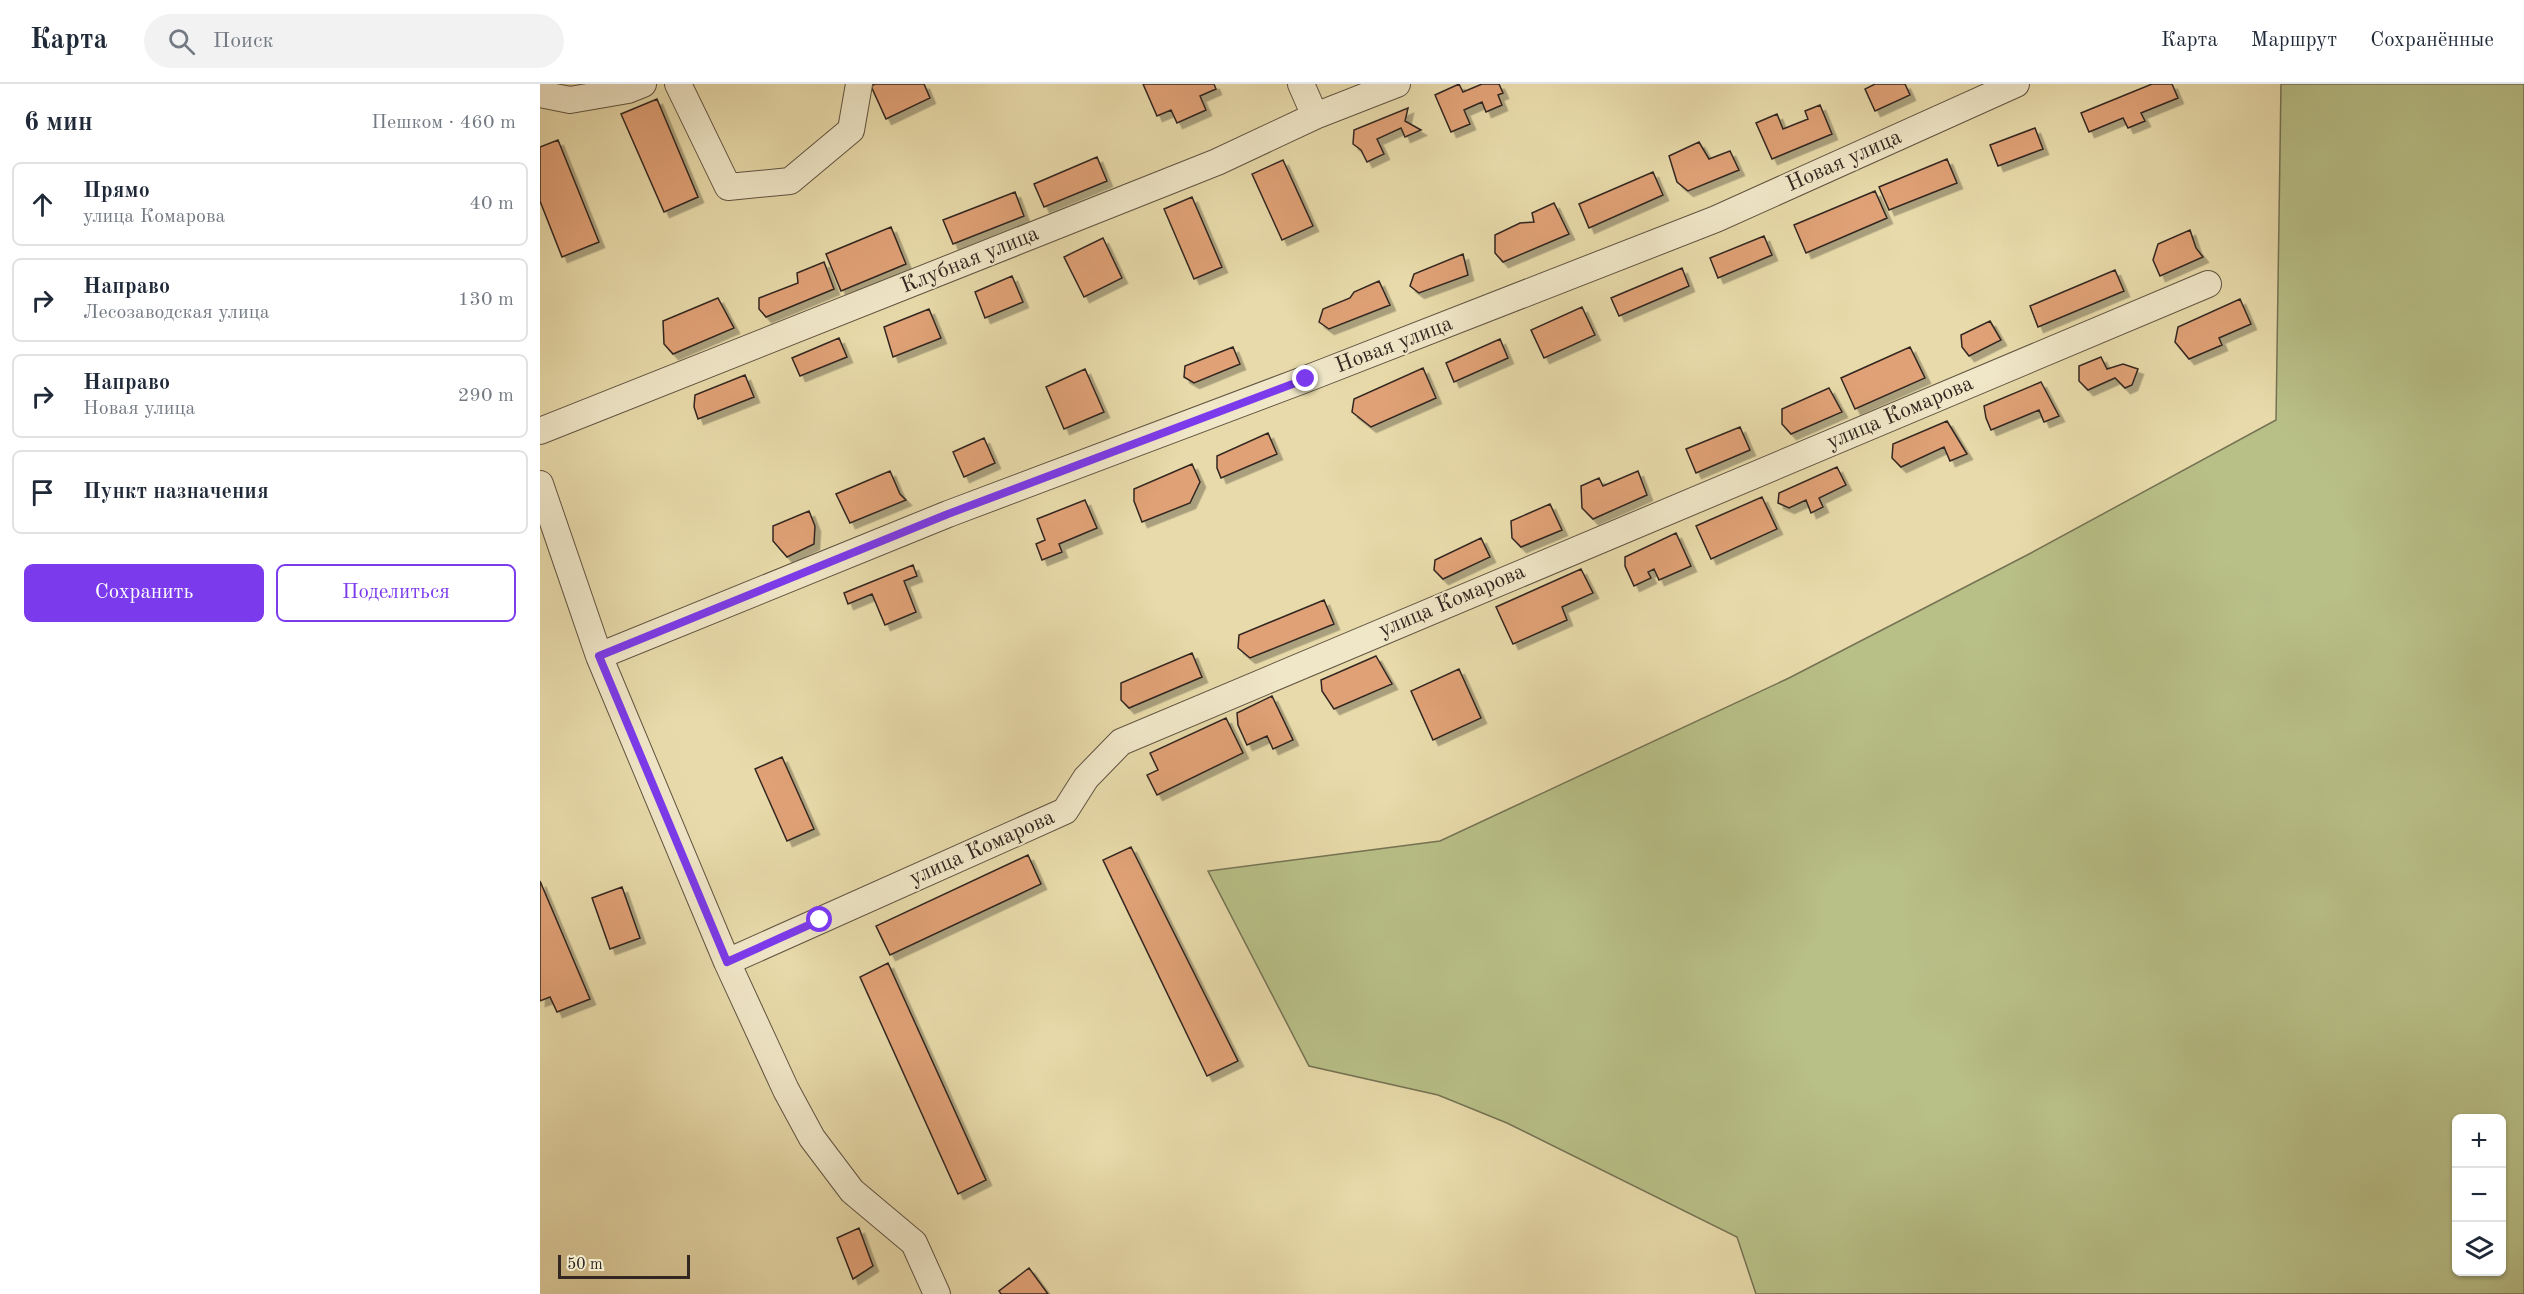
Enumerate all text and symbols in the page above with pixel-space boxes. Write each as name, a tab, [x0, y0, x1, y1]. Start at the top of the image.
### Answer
search box	[144, 14, 564, 68]
icon: search	[165, 25, 198, 58]
text: Карта	[30, 27, 108, 55]
text: Поиск	[213, 30, 274, 52]
text: Карта	[2161, 30, 2218, 51]
text: Маршрут	[2251, 30, 2337, 51]
text: Сохранённые	[2370, 30, 2494, 51]
text: 6 мин	[24, 110, 93, 136]
text: Пешком · 460 m	[371, 113, 516, 133]
street label: Новая улица	[1783, 126, 1905, 196]
text: Прямо	[83, 180, 150, 202]
icon: ahead	[26, 188, 59, 221]
text: 40 m	[469, 194, 514, 214]
text: улица Комарова	[83, 207, 225, 227]
street label: Клубная улица	[898, 222, 1042, 298]
text: Направо	[83, 276, 170, 298]
icon: right	[26, 284, 59, 317]
text: 130 m	[458, 290, 514, 310]
text: Лесозаводская улица	[83, 303, 270, 323]
street label: Новая улица	[1332, 313, 1456, 377]
route end	[1292, 365, 1318, 391]
text: Направо	[83, 372, 170, 394]
street label: улица Комарова	[1824, 372, 1977, 454]
icon: right	[26, 380, 59, 413]
text: 290 m	[458, 386, 514, 406]
text: Новая улица	[83, 399, 195, 419]
icon: arrive	[26, 476, 59, 509]
text: Пункт назначения	[83, 481, 269, 503]
street label: улица Комарова	[1376, 560, 1529, 642]
button: Сохранить	[24, 564, 264, 622]
button: Поделиться	[276, 564, 516, 622]
street label: улица Комарова	[906, 806, 1058, 890]
route start	[806, 906, 832, 932]
map controls	[2452, 1114, 2506, 1276]
button: +	[2452, 1114, 2506, 1168]
button: −	[2452, 1168, 2506, 1222]
button: layers	[2452, 1222, 2506, 1276]
scale bar	[558, 1252, 690, 1280]
text: 50 m	[567, 1257, 603, 1273]

